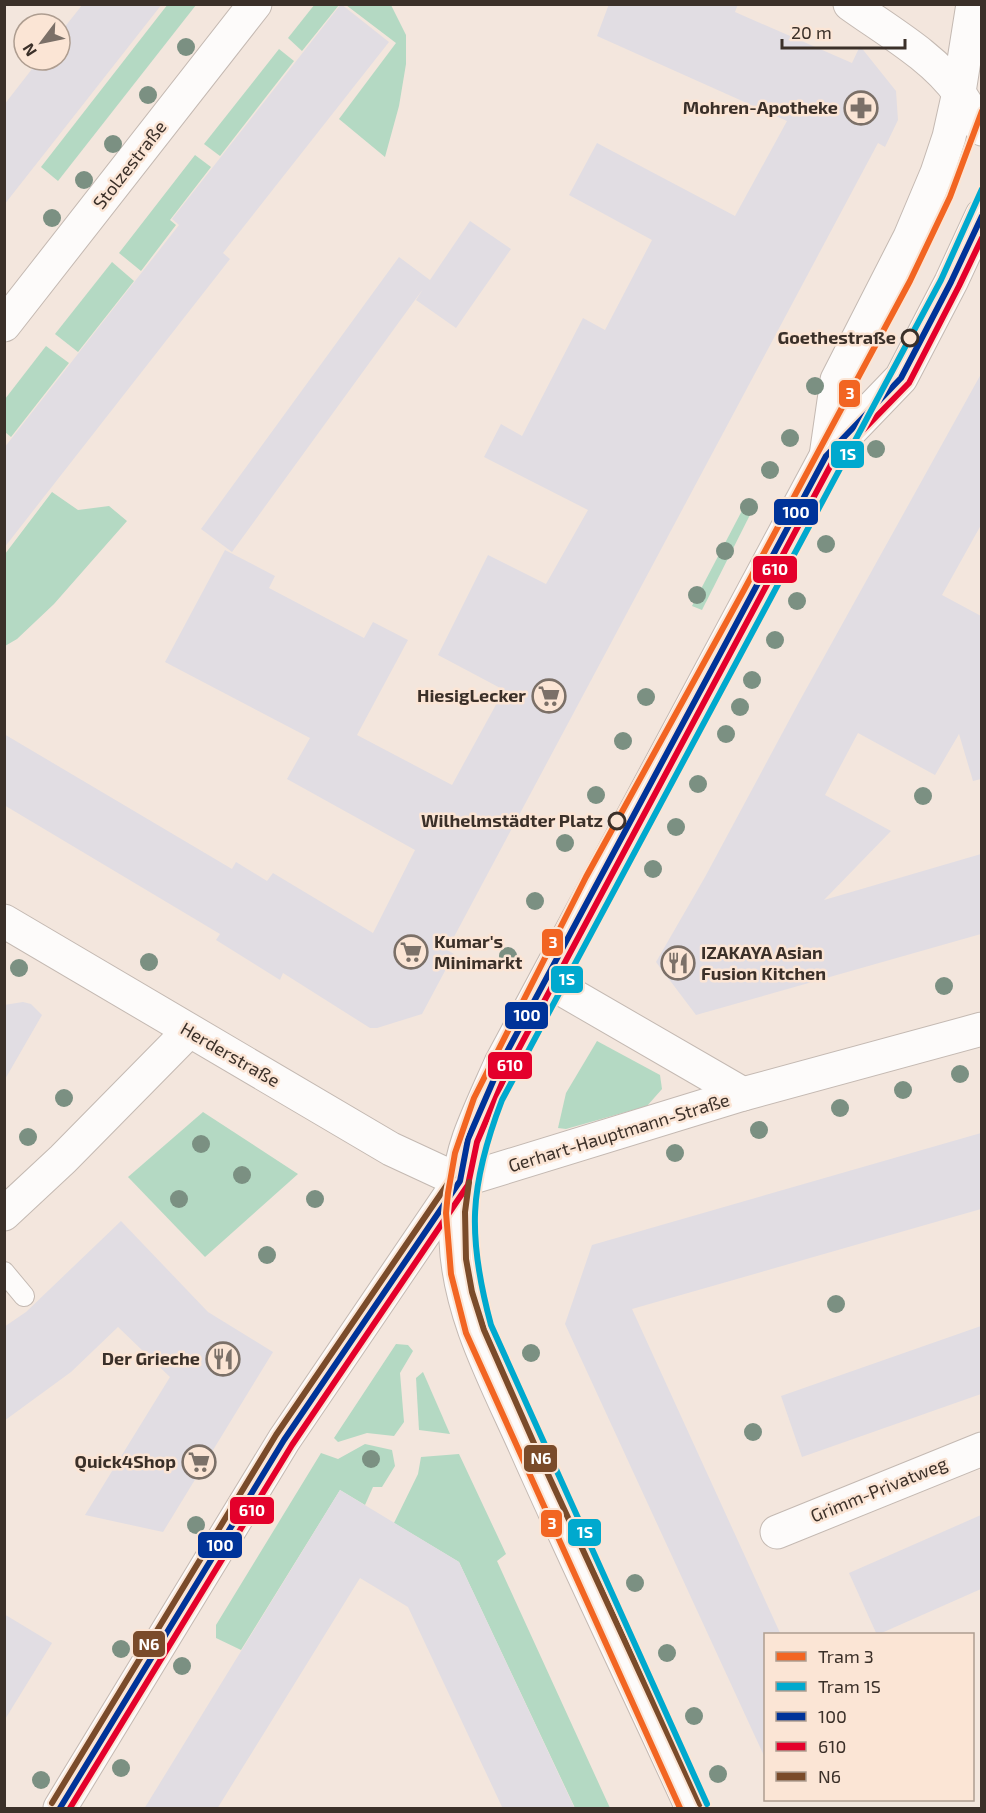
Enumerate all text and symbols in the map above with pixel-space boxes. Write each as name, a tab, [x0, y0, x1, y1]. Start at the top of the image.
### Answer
north arrow	[12, 12, 72, 72]
scale bar	[782, 12, 905, 50]
text: 20 m	[791, 21, 832, 43]
text: N	[18, 40, 40, 60]
pharmacy icon: Mohren-Apotheke	[843, 90, 879, 126]
place label: Mohren-Apotheke	[683, 96, 838, 118]
street label: Stolzestraße	[88, 116, 171, 213]
place label: Goethestraße	[778, 326, 896, 348]
marker: Goethestraße	[901, 329, 919, 347]
line badge: 3	[838, 379, 861, 408]
text: 3	[845, 383, 855, 402]
line badge: 1S	[830, 440, 865, 469]
text: 1S	[840, 444, 856, 463]
line badge: 100	[773, 498, 819, 526]
text: 100	[782, 502, 810, 521]
line badge: 610	[752, 555, 798, 584]
text: 610	[762, 559, 788, 578]
supermarket icon: HiesigLecker	[531, 678, 567, 714]
place label: HiesigLecker	[417, 684, 526, 706]
place label: Wilhelmstädter Platz	[421, 809, 603, 831]
marker: Wilhelmstädter Platz	[608, 812, 626, 830]
line badge: 3	[541, 928, 564, 957]
place label: Kumar's Minimarkt	[434, 930, 523, 973]
text: 3	[548, 932, 558, 951]
supermarket icon: Kumar's Minimarkt	[393, 934, 429, 970]
place label: IZAKAYA Asian Fusion Kitchen	[701, 941, 826, 984]
restaurant icon: IZAKAYA Asian Fusion Kitchen	[660, 945, 696, 981]
line badge: 1S	[550, 965, 584, 994]
text: 1S	[559, 969, 575, 988]
line badge: 100	[504, 1001, 549, 1030]
text: 100	[513, 1005, 541, 1024]
street label: Herderstraße	[177, 1017, 284, 1091]
line badge: 610	[487, 1051, 533, 1080]
text: 610	[497, 1055, 523, 1074]
street label: Gerhart-Hauptmann-Straße	[505, 1088, 732, 1176]
restaurant icon: Der Grieche	[205, 1341, 241, 1377]
place label: Der Grieche	[102, 1347, 200, 1369]
supermarket icon: Quick4Shop	[181, 1444, 217, 1480]
line badge: N6	[523, 1444, 558, 1473]
text: N6	[531, 1448, 552, 1467]
place label: Quick4Shop	[75, 1450, 176, 1472]
street label: Grimm-Privatweg	[807, 1452, 950, 1527]
line badge: 610	[229, 1496, 275, 1525]
text: 610	[239, 1500, 265, 1519]
line badge: 3	[540, 1509, 563, 1538]
text: 3	[547, 1513, 557, 1532]
line badge: 1S	[567, 1518, 602, 1547]
text: 1S	[577, 1522, 593, 1541]
line badge: 100	[197, 1531, 243, 1559]
text: 100	[206, 1535, 234, 1554]
line badge: N6	[132, 1630, 166, 1658]
legend	[764, 1633, 974, 1801]
text: N6	[139, 1634, 160, 1653]
text: Tram 3	[818, 1645, 874, 1667]
text: Tram 1S	[818, 1675, 881, 1697]
text: 100	[818, 1705, 847, 1727]
text: 610	[818, 1735, 846, 1757]
text: N6	[818, 1765, 841, 1787]

